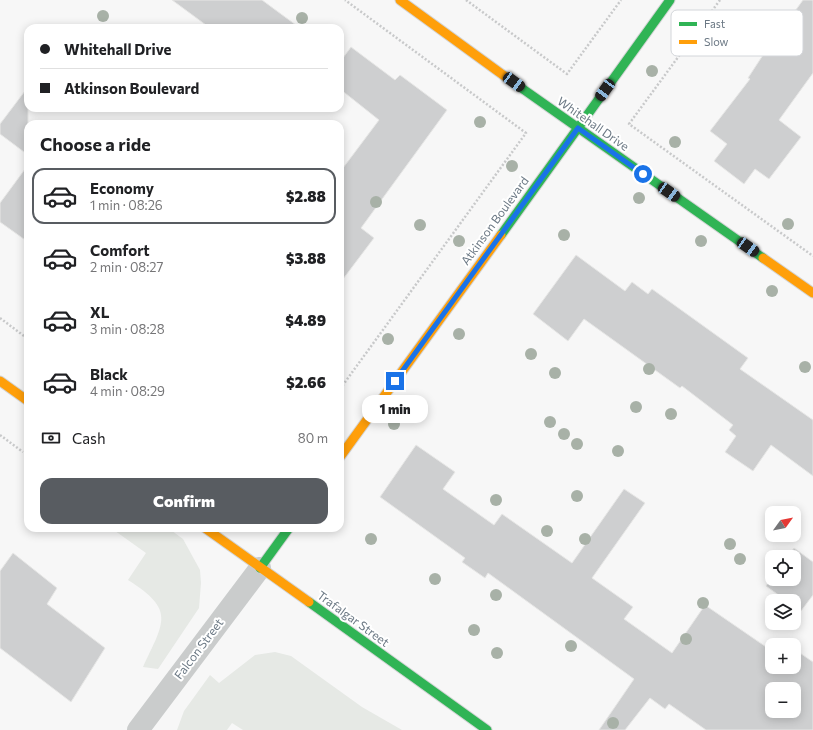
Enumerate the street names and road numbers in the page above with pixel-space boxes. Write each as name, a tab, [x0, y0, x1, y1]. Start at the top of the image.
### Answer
street label: Whitehall Drive	[555, 93, 632, 153]
street label: Atkinson Boulevard	[457, 174, 531, 267]
street label: Trafalgar Street	[315, 587, 392, 649]
street label: Falcon Street	[171, 615, 226, 681]

